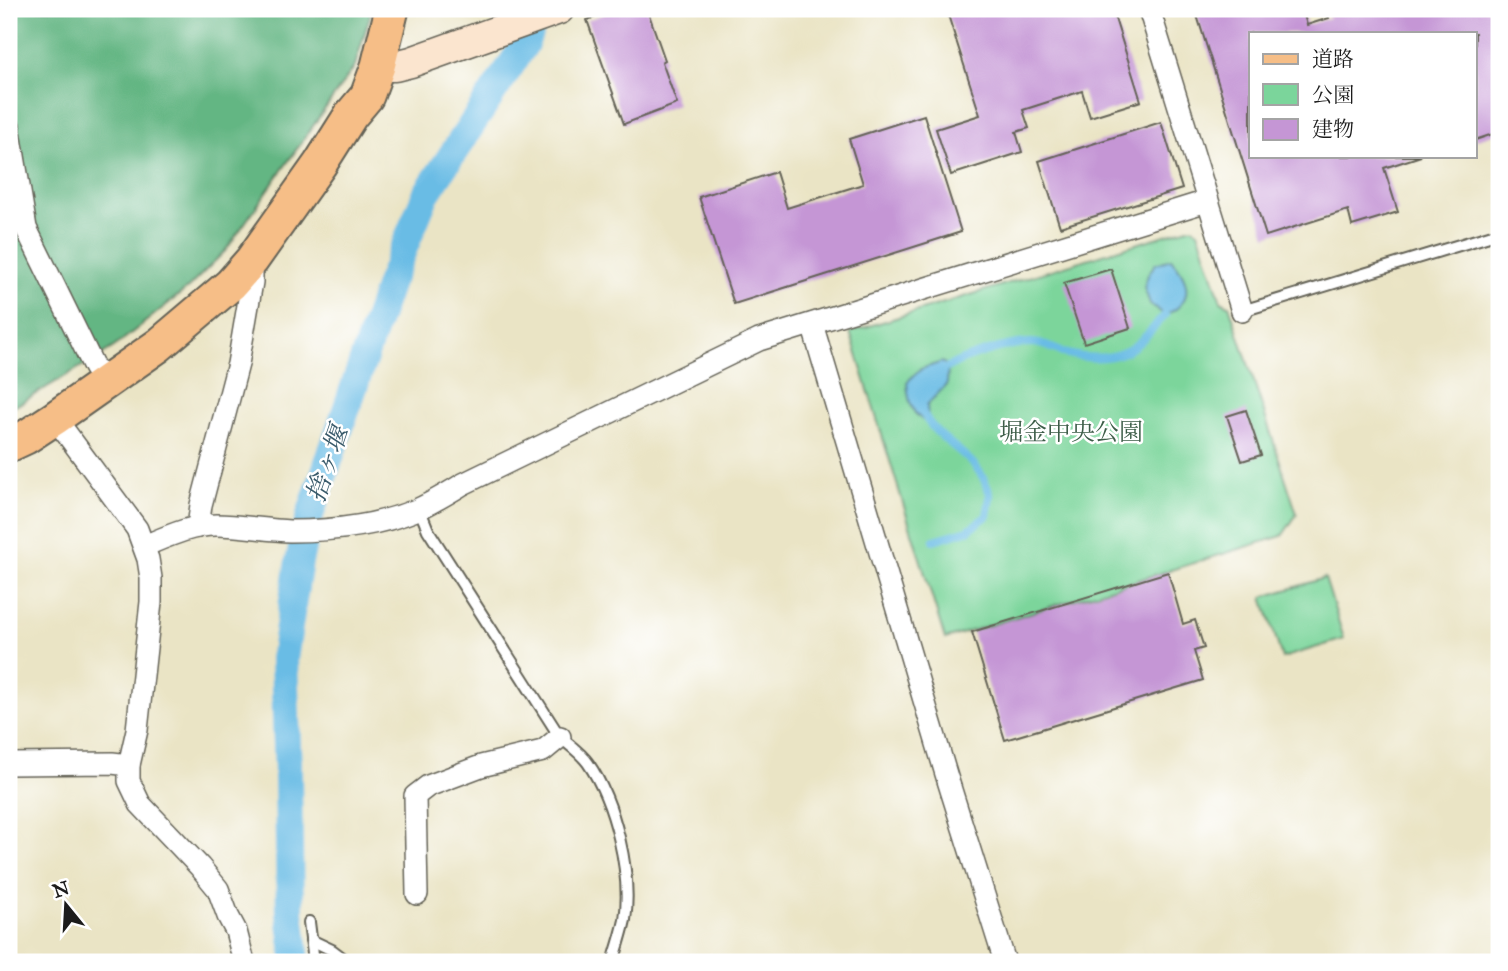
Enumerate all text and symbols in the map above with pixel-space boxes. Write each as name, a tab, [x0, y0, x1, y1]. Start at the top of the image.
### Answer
legend	[1249, 32, 1476, 158]
text: 道路	[1312, 46, 1354, 72]
text: 公園	[1312, 82, 1354, 108]
text: 建物	[1312, 116, 1354, 142]
park label: 堀金中央公園	[999, 417, 1143, 447]
water label: 捨ヶ堰	[299, 418, 356, 506]
north arrow	[32, 870, 102, 940]
text: N	[50, 876, 72, 903]

